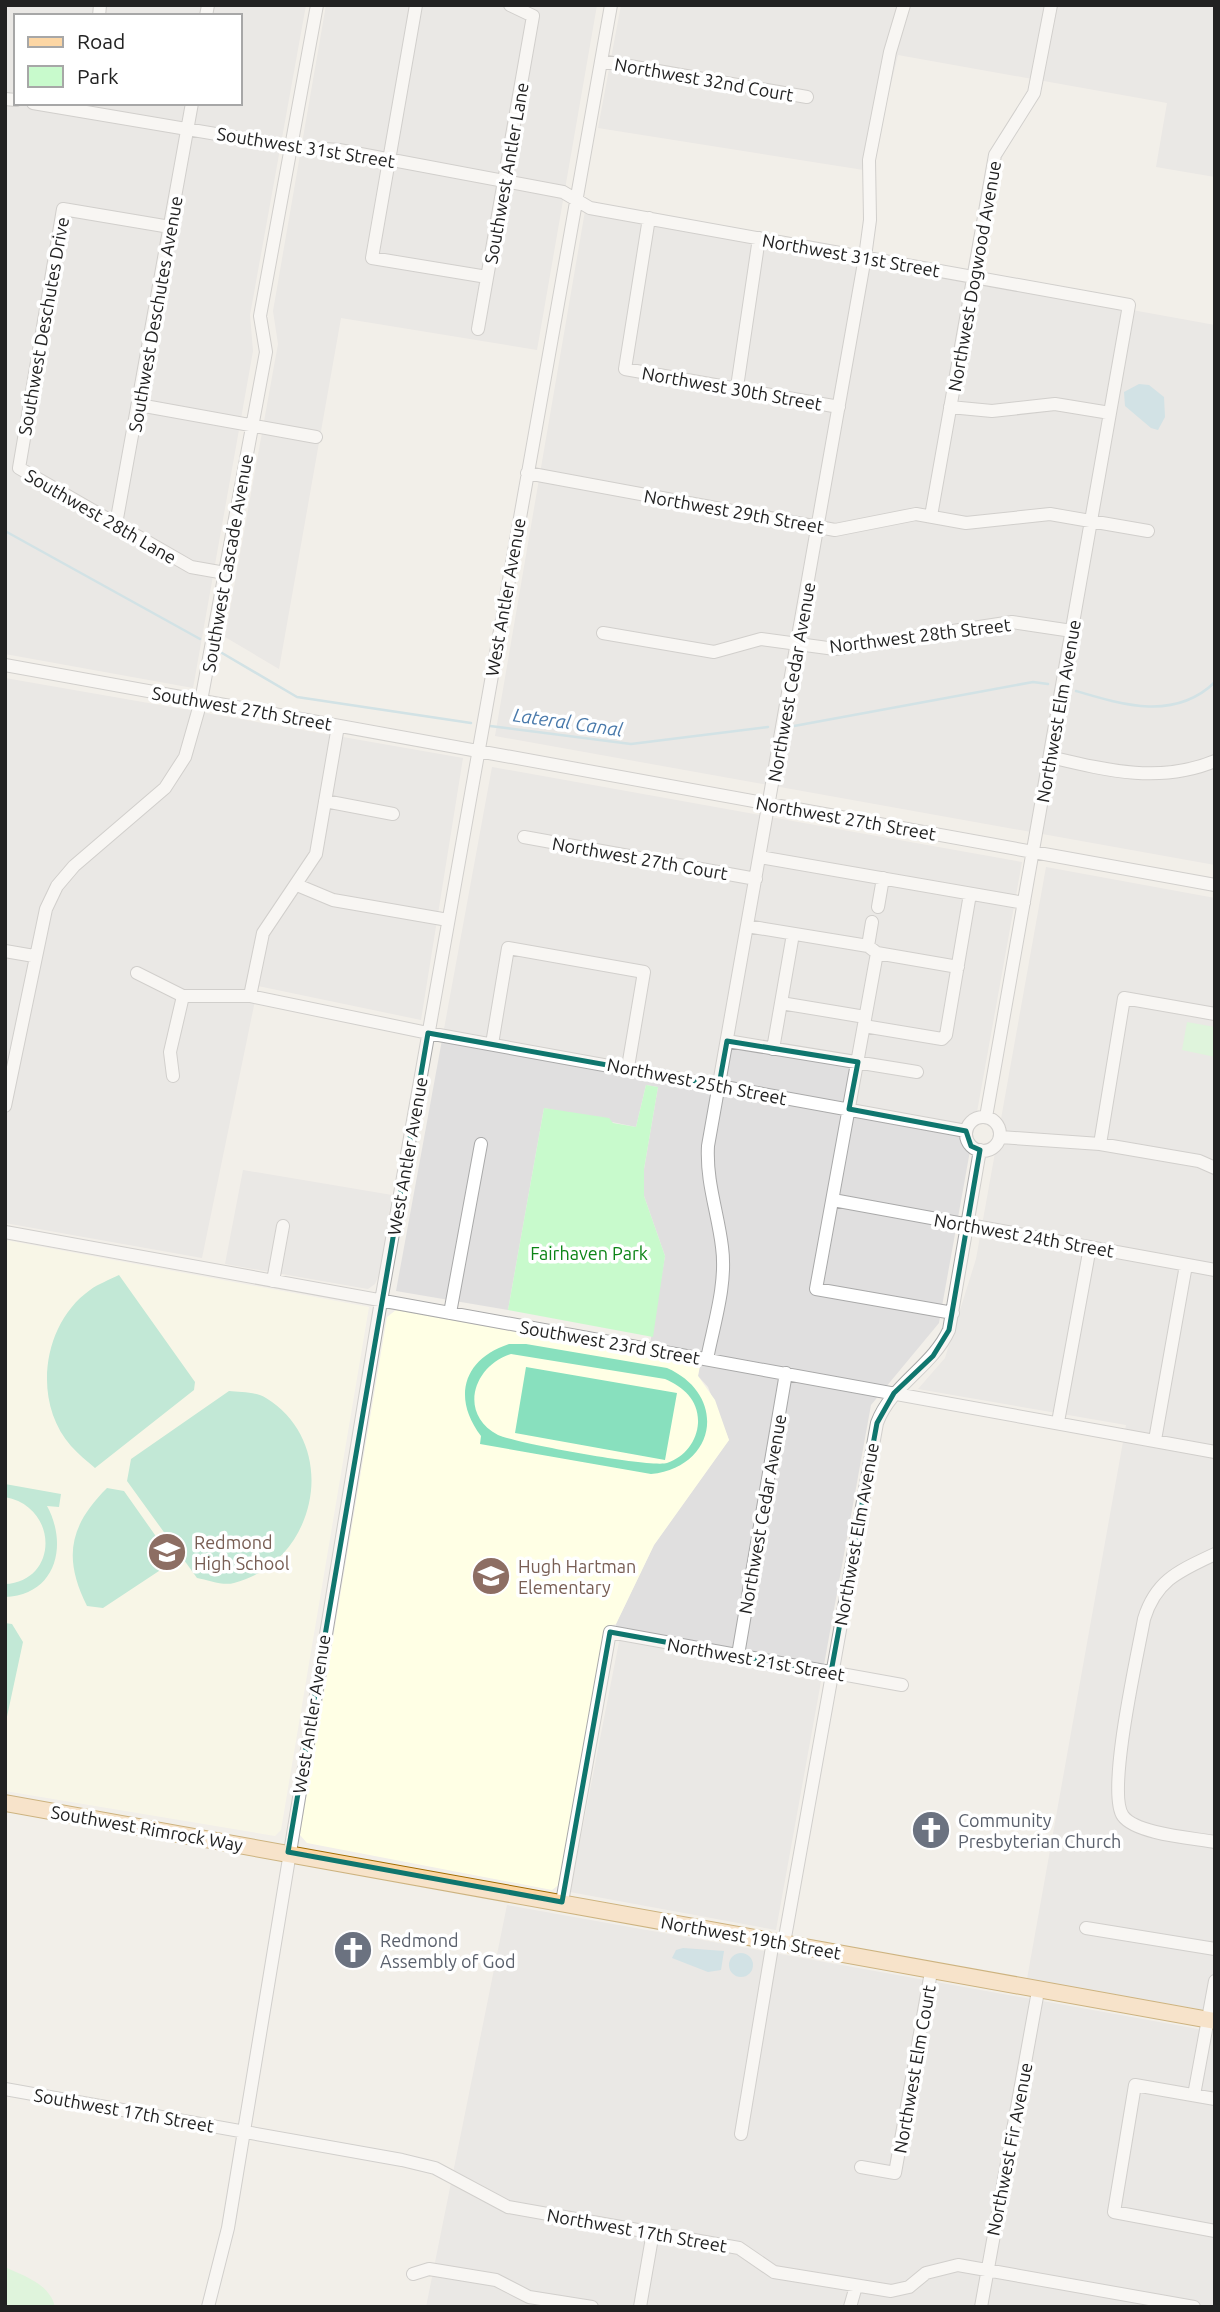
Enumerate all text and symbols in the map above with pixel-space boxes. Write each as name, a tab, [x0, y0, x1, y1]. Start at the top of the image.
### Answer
legend	[14, 14, 242, 105]
text: Road	[77, 29, 125, 53]
street label: Northwest 32nd Court	[613, 53, 795, 105]
text: Park	[77, 64, 119, 88]
street label: Southwest Antler Lane	[480, 81, 532, 265]
street label: Southwest 31st Street	[216, 123, 396, 171]
street label: Northwest Dogwood Avenue	[944, 159, 1004, 393]
street label: Southwest Deschutes Avenue	[124, 194, 186, 434]
street label: Southwest Deschutes Drive	[14, 215, 72, 437]
street label: Northwest 31st Street	[761, 230, 941, 280]
street label: Northwest 30th Street	[640, 362, 824, 414]
street label: Southwest Cascade Avenue	[198, 452, 256, 674]
street label: Southwest 28th Lane	[22, 465, 180, 567]
street label: Northwest 29th Street	[642, 485, 826, 537]
street label: West Antler Avenue	[481, 516, 529, 678]
street label: Northwest Cedar Avenue	[764, 580, 818, 784]
street label: Northwest 28th Street	[828, 614, 1012, 656]
street label: Northwest Elm Avenue	[1032, 618, 1084, 804]
street label: Southwest 27th Street	[150, 682, 334, 734]
water label: Lateral Canal	[512, 703, 625, 741]
street label: Northwest 27th Street	[754, 792, 938, 844]
street label: Northwest 27th Court	[551, 833, 729, 883]
street label: Northwest 25th Street	[606, 1054, 788, 1108]
street label: West Antler Avenue	[383, 1075, 431, 1237]
street label: Northwest 24th Street	[932, 1209, 1116, 1261]
park label: Fairhaven Park	[530, 1243, 648, 1263]
street label: Southwest 23rd Street	[518, 1316, 702, 1368]
street label: Northwest Cedar Avenue	[735, 1412, 789, 1616]
street label: Northwest Elm Avenue	[830, 1441, 882, 1627]
school or university icon: Redmond High School	[146, 1531, 188, 1573]
place label: Redmond High School	[194, 1532, 290, 1573]
school or university icon: Hugh Hartman Elementary	[470, 1555, 512, 1597]
place label: Hugh Hartman Elementary	[518, 1556, 636, 1597]
street label: West Antler Avenue	[289, 1633, 333, 1795]
street label: Northwest 21st Street	[666, 1634, 846, 1684]
street label: Southwest Rimrock Way	[49, 1801, 245, 1855]
church icon: Community Presbyterian Church	[910, 1809, 952, 1851]
place label: Community Presbyterian Church	[958, 1810, 1121, 1851]
street label: Northwest 19th Street	[659, 1911, 843, 1963]
church icon: Redmond Assembly of God	[332, 1929, 374, 1971]
place label: Redmond Assembly of God	[380, 1930, 516, 1971]
street label: Northwest Elm Court	[889, 1983, 939, 2155]
street label: Northwest Fir Avenue	[982, 2061, 1036, 2237]
street label: Southwest 17th Street	[32, 2084, 216, 2136]
street label: Northwest 17th Street	[545, 2204, 729, 2256]

